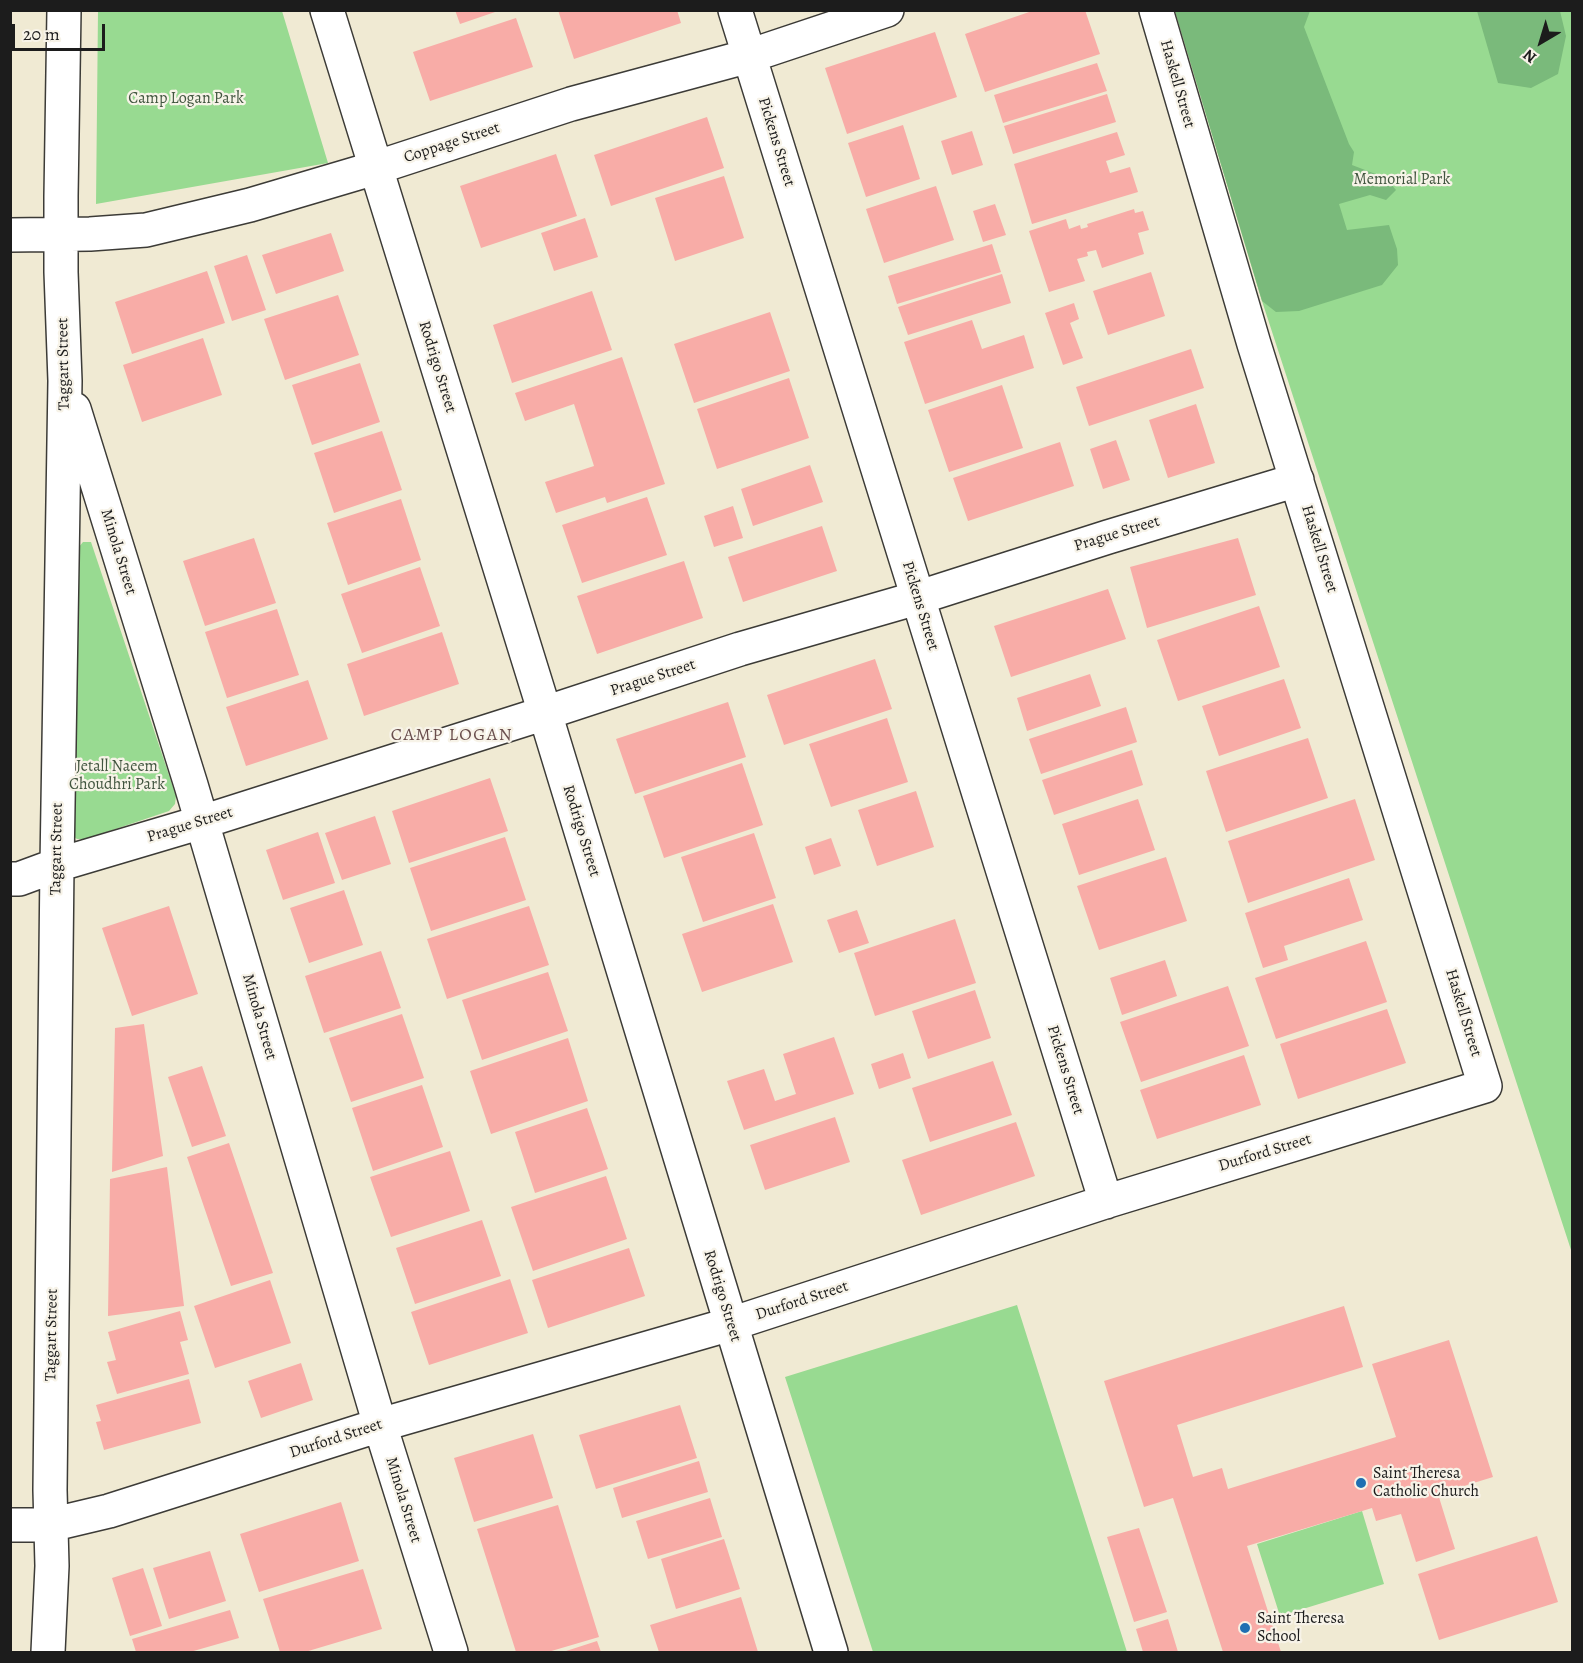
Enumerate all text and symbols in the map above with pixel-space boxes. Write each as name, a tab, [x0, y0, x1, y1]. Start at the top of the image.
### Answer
scale bar	[15, 12, 108, 50]
north arrow	[1511, 12, 1571, 72]
text: 20 m	[23, 22, 60, 46]
street label: Haskell Street	[1155, 38, 1199, 130]
text: N	[1519, 44, 1541, 68]
park label: Camp Logan Park	[128, 89, 244, 109]
street label: Pickens Street	[753, 95, 799, 189]
street label: Coppage Street	[402, 118, 502, 168]
park label: Memorial Park	[1354, 170, 1450, 190]
street label: Taggart Street	[54, 318, 74, 410]
street label: Rodrigo Street	[414, 319, 460, 415]
street label: Haskell Street	[1297, 503, 1341, 595]
street label: Minola Street	[96, 507, 140, 597]
street label: Prague Street	[1072, 512, 1162, 556]
street label: Pickens Street	[897, 559, 943, 653]
street label: Prague Street	[608, 655, 698, 701]
district label: CAMP LOGAN	[391, 725, 513, 747]
park label: Jetall Naeem Choudhri Park	[69, 757, 165, 795]
street label: Rodrigo Street	[558, 783, 604, 879]
street label: Taggart Street	[47, 803, 67, 895]
street label: Prague Street	[145, 803, 235, 847]
street label: Haskell Street	[1441, 967, 1485, 1059]
street label: Minola Street	[238, 972, 280, 1062]
street label: Pickens Street	[1042, 1023, 1088, 1117]
street label: Durford Street	[1216, 1130, 1314, 1176]
street label: Rodrigo Street	[699, 1248, 745, 1344]
street label: Durford Street	[753, 1277, 851, 1325]
street label: Taggart Street	[42, 1289, 62, 1381]
street label: Durford Street	[287, 1415, 385, 1463]
street label: Minola Street	[381, 1455, 425, 1545]
place label: Saint Theresa Catholic Church	[1373, 1464, 1479, 1502]
marker: Saint Theresa Catholic Church	[1354, 1476, 1368, 1490]
place label: Saint Theresa School	[1257, 1609, 1344, 1647]
marker: Saint Theresa School	[1238, 1621, 1252, 1635]

